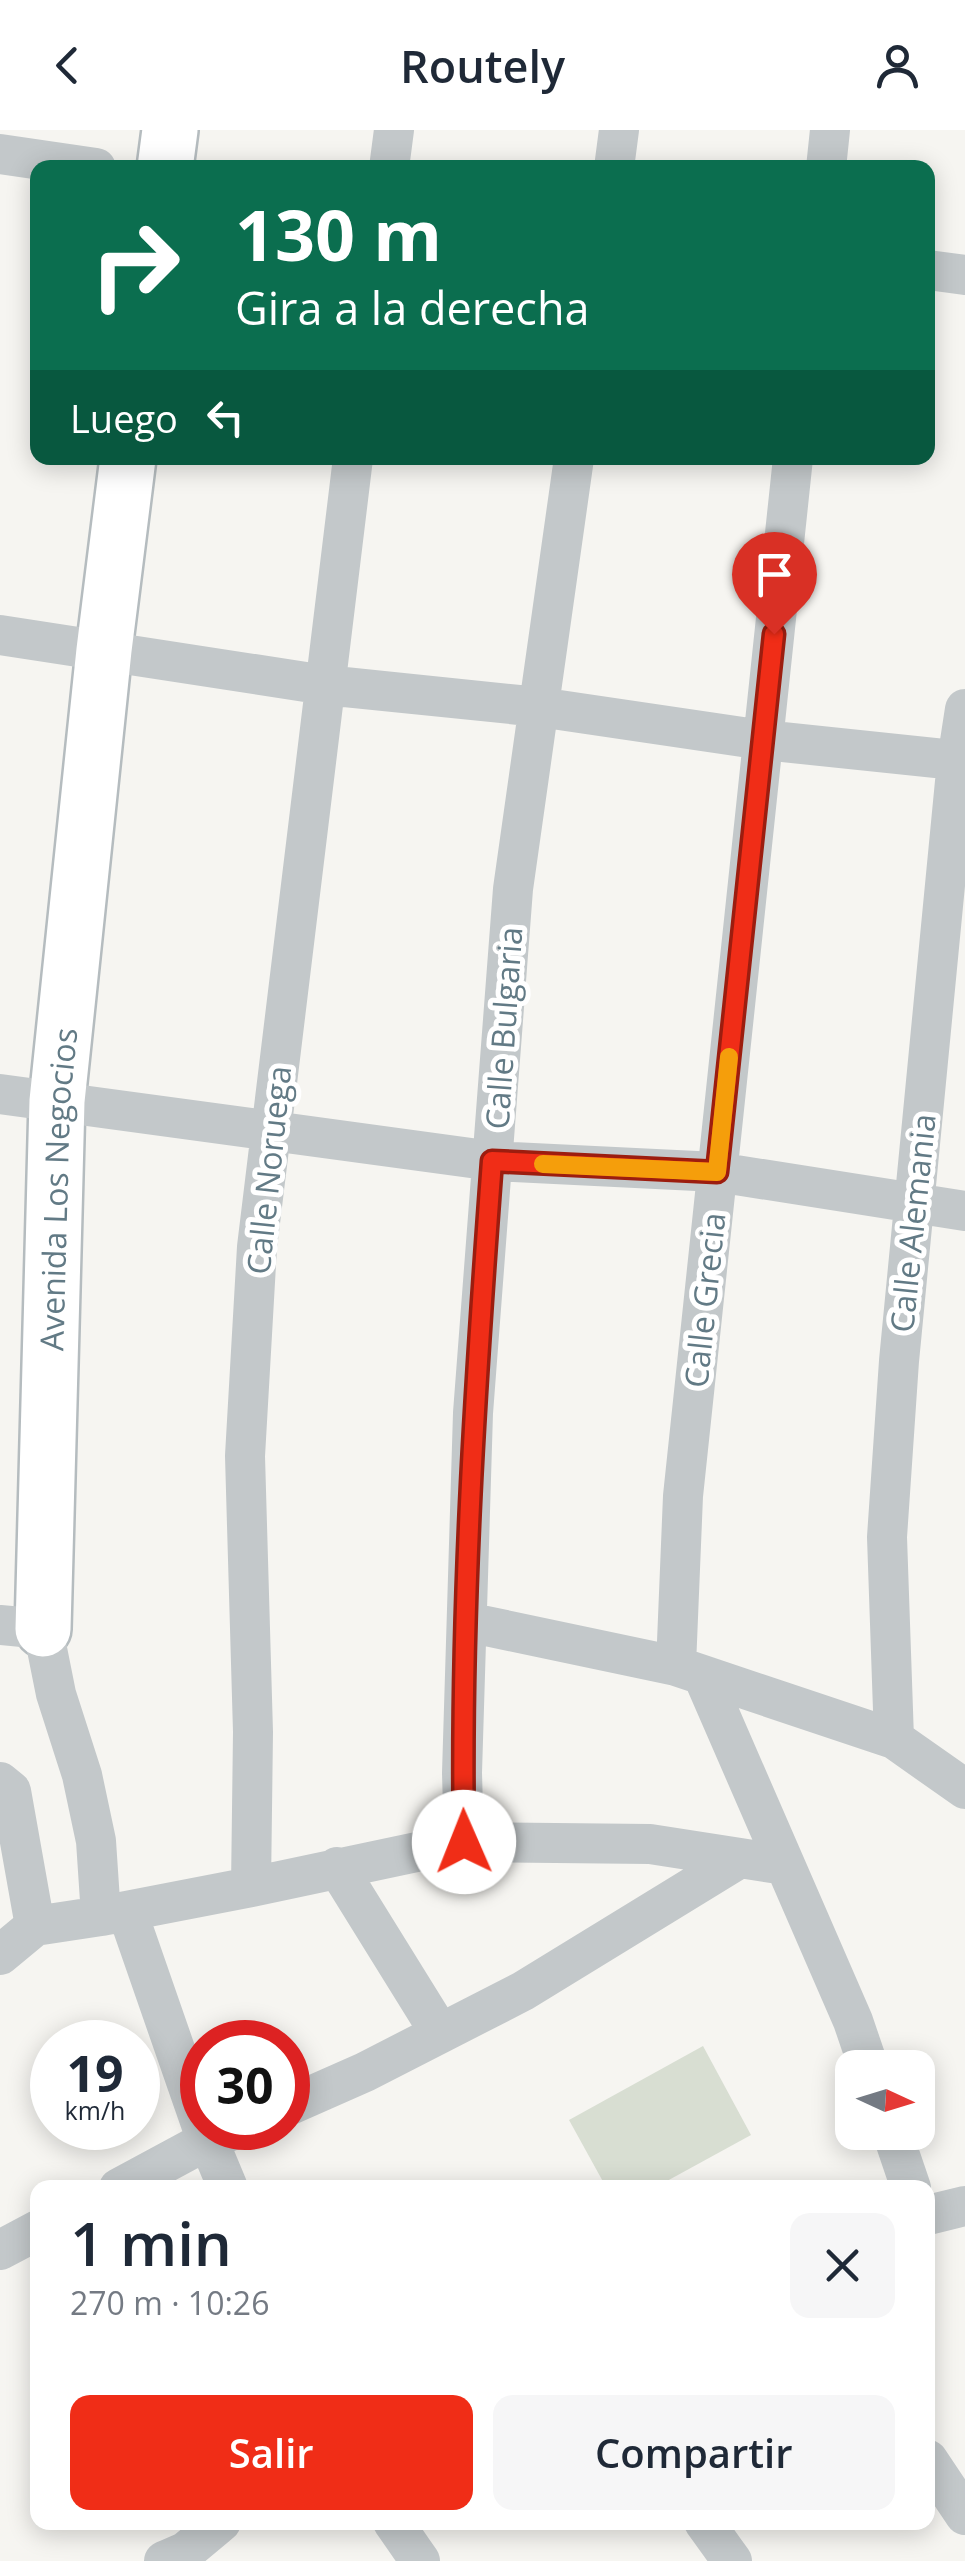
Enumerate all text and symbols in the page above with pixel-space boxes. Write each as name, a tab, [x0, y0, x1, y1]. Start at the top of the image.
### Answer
text: Routely	[400, 35, 565, 96]
icon: back	[40, 38, 95, 93]
icon: person	[870, 38, 925, 93]
text: 130 m	[235, 186, 442, 282]
icon: right	[70, 200, 200, 330]
text: Gira a la derecha	[235, 277, 590, 338]
icon: left	[198, 390, 253, 445]
text: Luego	[70, 392, 178, 444]
pin	[732, 532, 817, 635]
icon: arrive	[747, 547, 802, 602]
street label: Calle Bulgaria	[474, 925, 532, 1131]
street label: Avenida Los Negocios	[29, 1026, 86, 1352]
street label: Calle Noruega	[236, 1064, 300, 1276]
street label: Calle Alemania	[879, 1112, 945, 1334]
street label: Calle Grecia	[673, 1210, 735, 1390]
position arrow	[412, 1790, 516, 1894]
speed limit sign: 30	[180, 2020, 310, 2150]
text: 19	[66, 2039, 124, 2107]
north arrow	[835, 2050, 935, 2150]
map controls	[835, 2050, 935, 2150]
text: km/h	[65, 2093, 125, 2127]
text: 1 min	[70, 2202, 232, 2284]
button: close	[790, 2213, 895, 2318]
text: 270 m · 10:26	[70, 2281, 269, 2324]
button: Salir	[70, 2395, 473, 2510]
button: Compartir	[493, 2395, 895, 2510]

